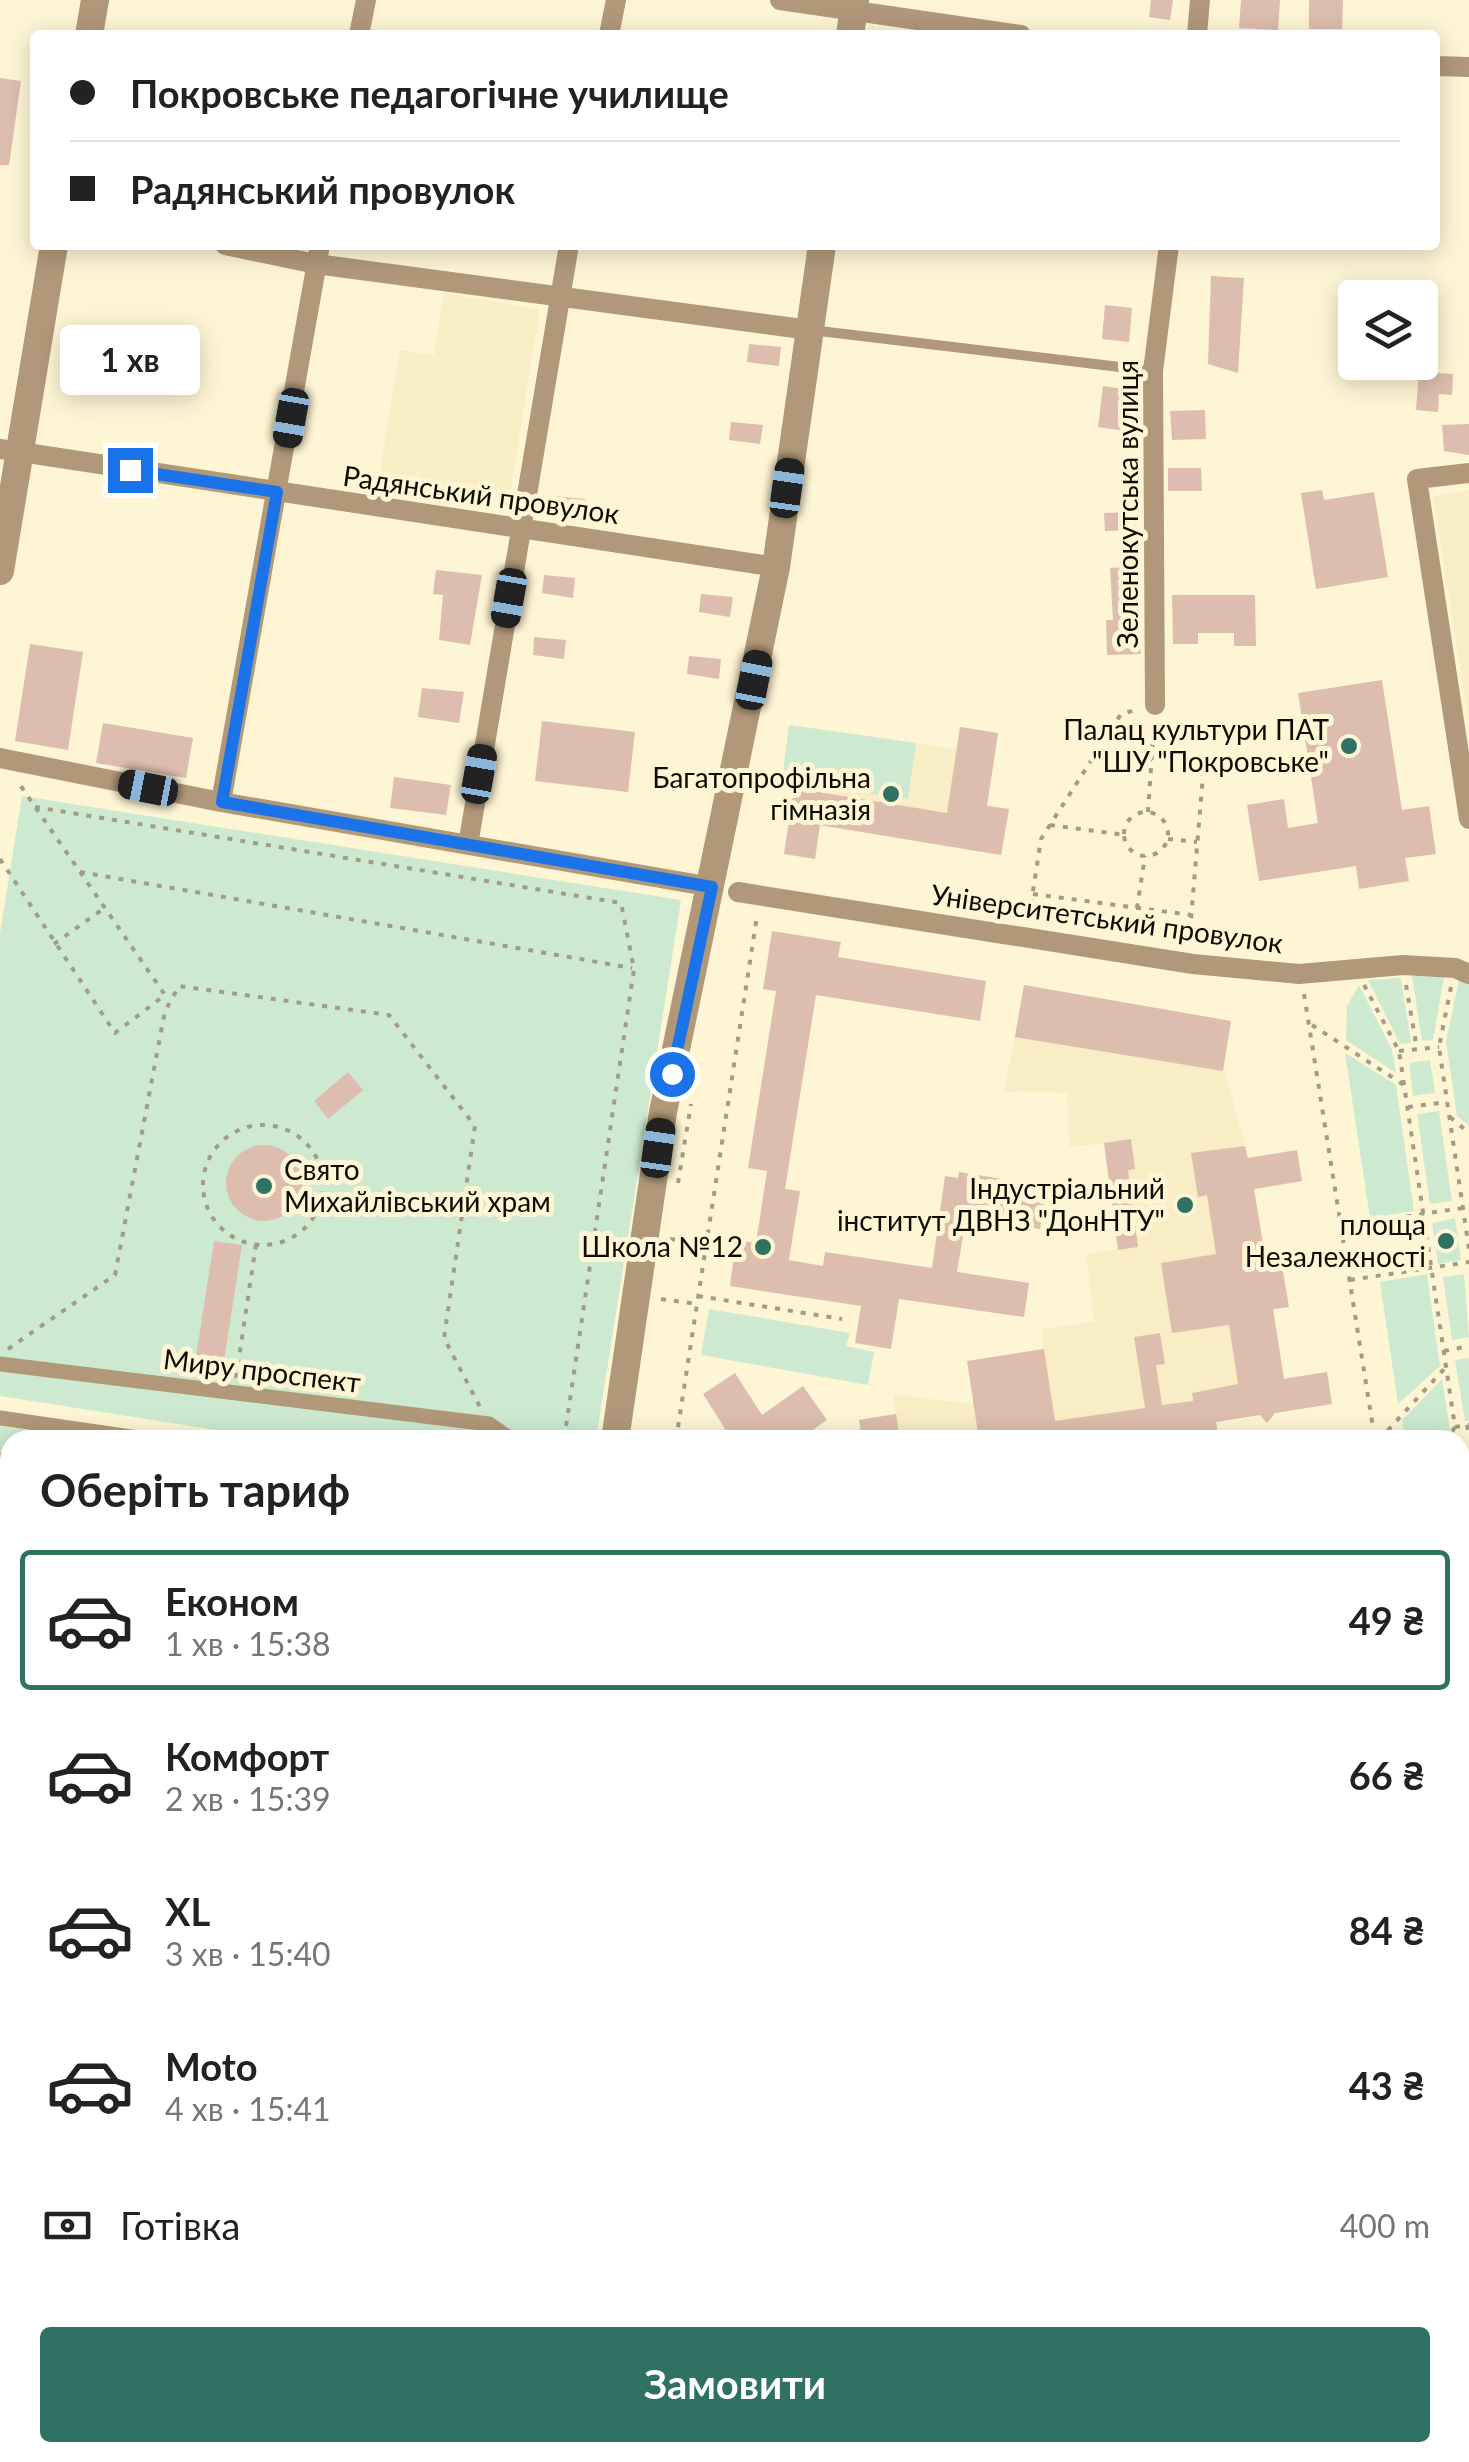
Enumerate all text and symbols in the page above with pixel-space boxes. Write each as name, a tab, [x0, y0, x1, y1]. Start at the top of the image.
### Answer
text: Покровське педагогічне училище	[130, 70, 729, 116]
text: Радянський провулок	[130, 166, 515, 212]
map controls	[1338, 280, 1438, 380]
button: layers	[1338, 280, 1438, 380]
callout: 1 хв	[60, 325, 200, 395]
text: 1 хв	[100, 340, 160, 379]
street label: Зеленокутська вулиця	[1110, 360, 1144, 648]
car	[271, 386, 311, 450]
route end	[108, 448, 153, 493]
car	[768, 456, 806, 520]
street label: Радянський провулок	[341, 458, 622, 530]
car	[489, 566, 529, 630]
car	[734, 648, 774, 712]
place label: Палац культури ПАТ "ШУ "Покровське"	[1063, 712, 1329, 778]
marker: Палац культури ПАТ "ШУ "Покровське"	[1338, 735, 1360, 757]
car	[459, 742, 499, 806]
place label: Багатопрофільна гімназія	[652, 760, 871, 826]
car	[116, 768, 180, 808]
marker: Багатопрофільна гімназія	[880, 783, 902, 805]
street label: Університетський провулок	[929, 876, 1286, 960]
route start	[650, 1052, 695, 1097]
car	[639, 1116, 677, 1180]
place label: Свято Михайлівський храм	[284, 1152, 551, 1218]
place label: Індустріальний інститут ДВНЗ "ДонНТУ"	[837, 1171, 1165, 1237]
marker: Свято Михайлівський храм	[253, 1175, 275, 1197]
marker: Індустріальний інститут ДВНЗ "ДонНТУ"	[1174, 1194, 1196, 1216]
place label: площа Незалежності	[1245, 1207, 1426, 1273]
place label: Школа №12	[581, 1229, 743, 1263]
marker: площа Незалежності	[1435, 1230, 1457, 1252]
marker: Школа №12	[752, 1236, 774, 1258]
street label: Миру проспект	[161, 1341, 363, 1399]
text: Оберіть тариф	[40, 1463, 350, 1517]
icon: car	[45, 1575, 135, 1665]
text: Економ	[165, 1578, 299, 1624]
text: 49 ₴	[1349, 1597, 1425, 1643]
text: 1 хв · 15:38	[165, 1624, 331, 1663]
icon: car	[45, 1730, 135, 1820]
text: Комфорт	[165, 1733, 329, 1779]
text: 66 ₴	[1349, 1752, 1425, 1798]
text: 2 хв · 15:39	[165, 1779, 331, 1818]
icon: car	[45, 1885, 135, 1975]
text: XL	[165, 1888, 210, 1934]
text: 84 ₴	[1349, 1907, 1425, 1953]
text: 3 хв · 15:40	[165, 1934, 331, 1973]
icon: car	[45, 2040, 135, 2130]
text: Moto	[165, 2043, 258, 2089]
text: 43 ₴	[1349, 2062, 1425, 2108]
text: 4 хв · 15:41	[165, 2089, 331, 2128]
icon: cash	[40, 2198, 95, 2253]
text: Готівка	[120, 2202, 240, 2248]
text: 400 m	[1340, 2206, 1430, 2245]
button: Замовити	[40, 2327, 1430, 2442]

